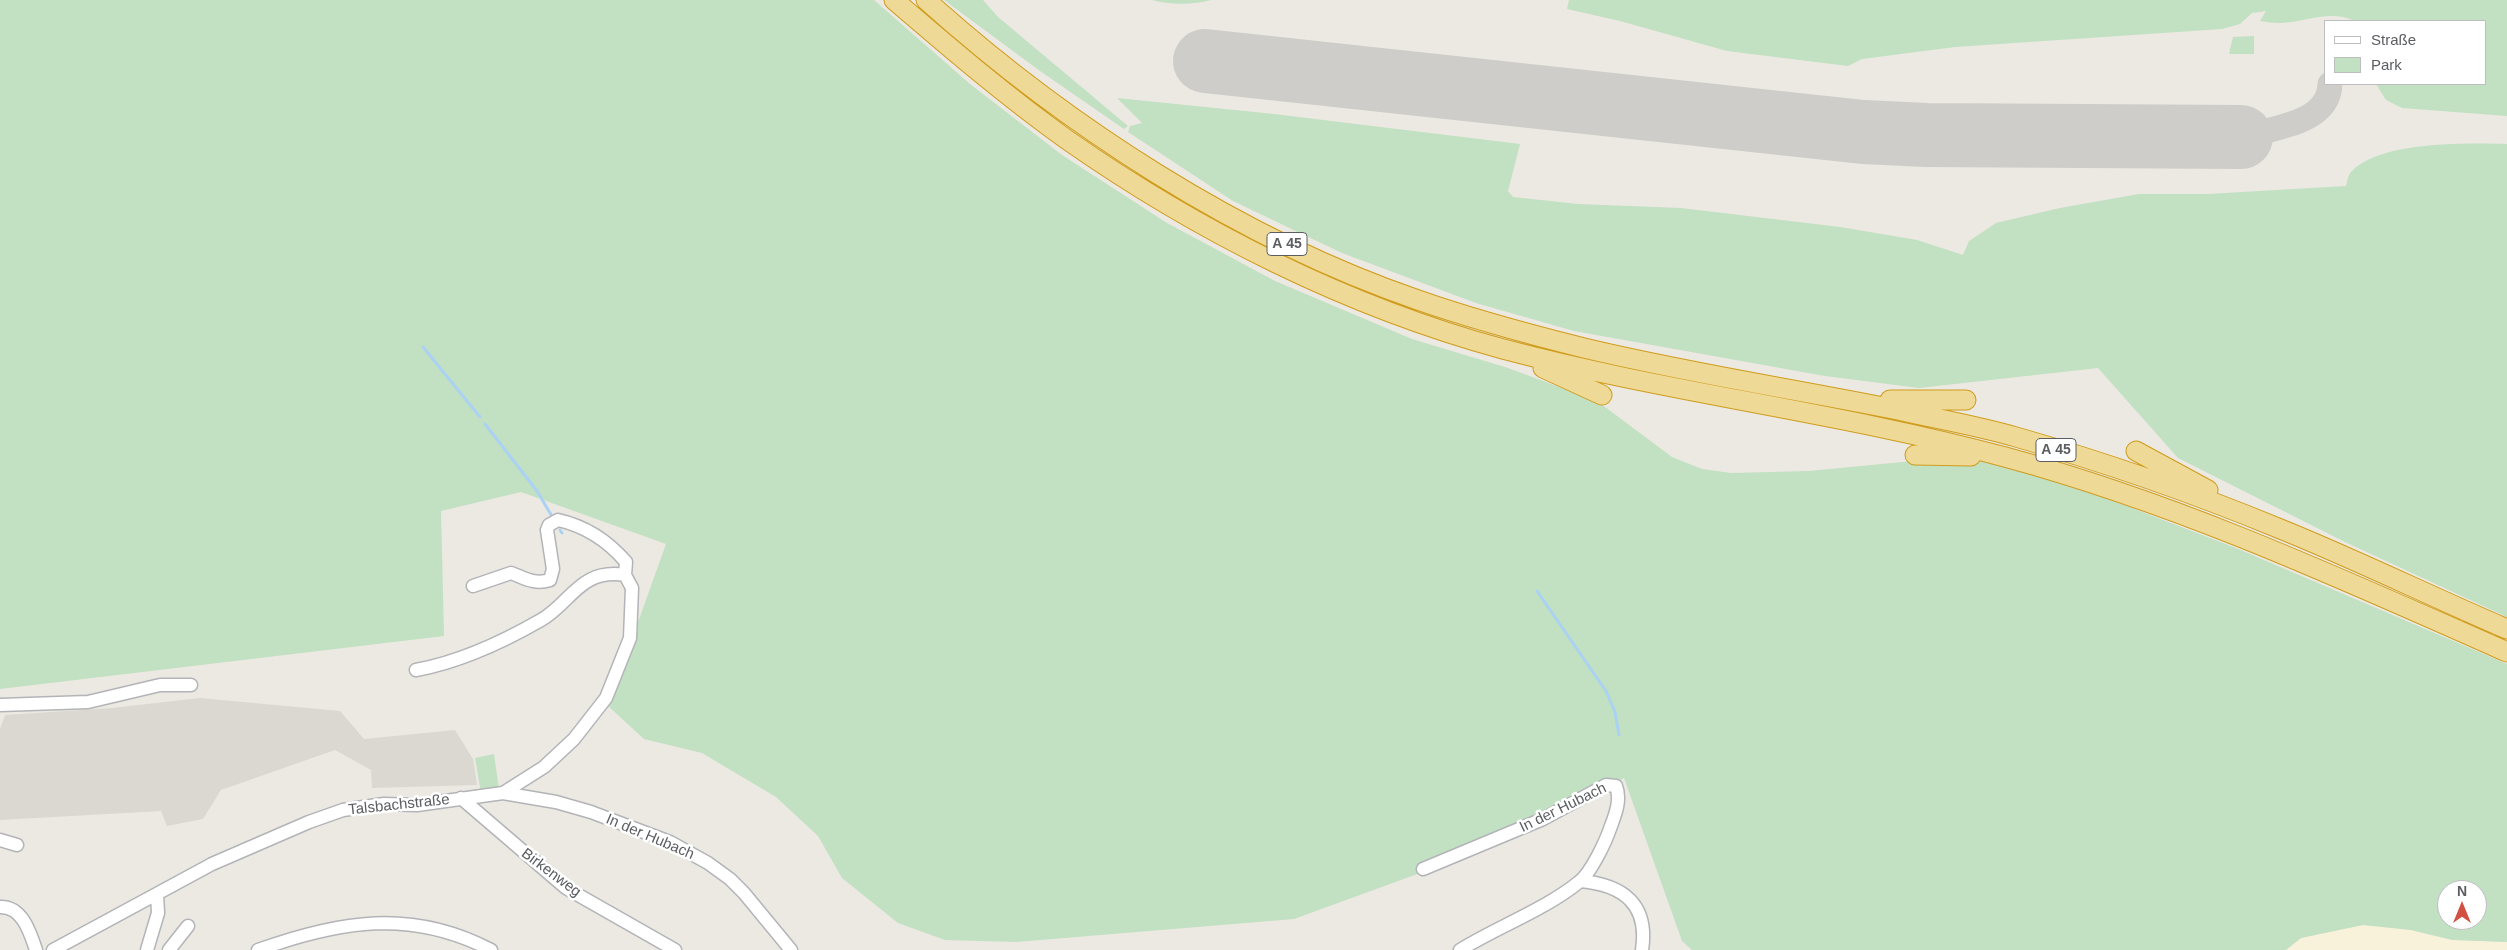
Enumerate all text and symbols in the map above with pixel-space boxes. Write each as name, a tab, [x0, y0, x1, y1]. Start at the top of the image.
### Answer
legend	[2324, 20, 2487, 85]
text: Straße	[2371, 31, 2416, 48]
text: Park	[2371, 56, 2402, 73]
road number: A 45	[1267, 232, 1307, 255]
road number: A 45	[2036, 438, 2076, 462]
street label: In der Hubach	[1517, 779, 1609, 837]
street label: Talsbachstraße	[347, 791, 451, 819]
street label: In der Hubach	[603, 810, 697, 864]
street label: Birkenweg	[518, 845, 584, 901]
north arrow	[2437, 880, 2487, 930]
text: N	[2457, 883, 2467, 899]

